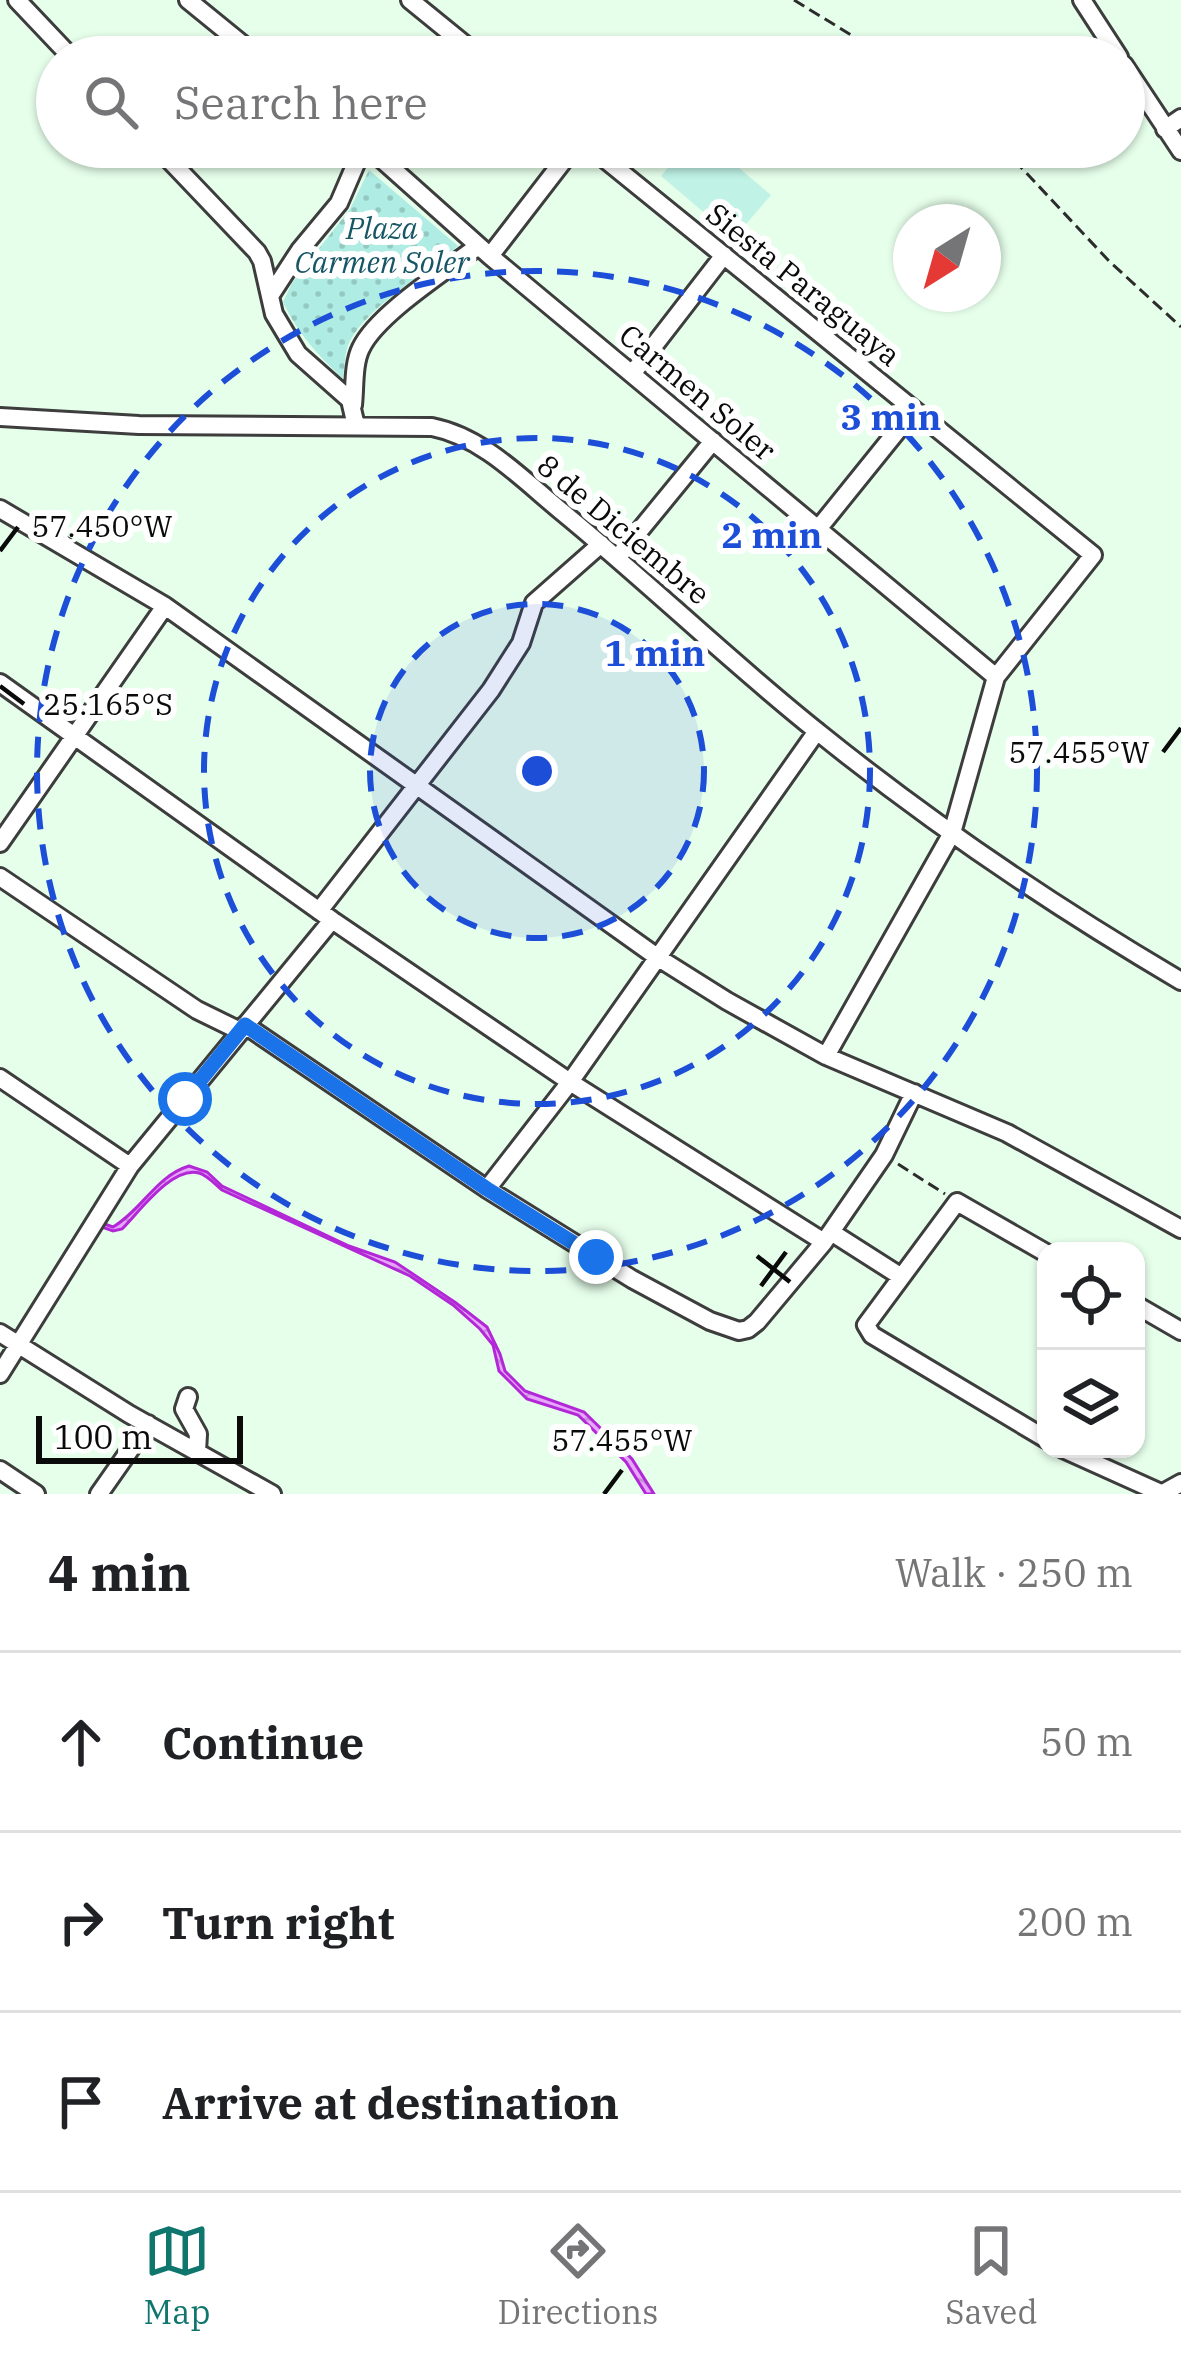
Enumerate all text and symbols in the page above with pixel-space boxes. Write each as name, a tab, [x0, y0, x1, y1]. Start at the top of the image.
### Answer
search box	[36, 36, 1145, 168]
icon: search	[78, 69, 144, 135]
text: Search here	[174, 73, 428, 131]
street label: Siesta Paraguaya	[699, 194, 909, 374]
north arrow	[893, 204, 1001, 312]
park label: Plaza Carmen Soler	[294, 208, 470, 281]
street label: Carmen Soler	[612, 315, 784, 469]
text: 3 min	[841, 393, 941, 440]
street label: 8 de Diciembre	[530, 445, 718, 612]
text: 57.450°W	[31, 506, 173, 545]
text: 2 min	[722, 511, 822, 558]
text: 1 min	[605, 629, 705, 676]
text: 25.165°S	[43, 684, 173, 723]
text: 57.455°W	[1008, 732, 1150, 771]
centre of rings	[516, 750, 558, 792]
route start	[158, 1072, 212, 1126]
route end	[569, 1230, 623, 1284]
map controls	[1037, 1242, 1145, 1458]
button: locate	[1037, 1242, 1145, 1350]
button: layers	[1037, 1350, 1145, 1458]
scale bar	[36, 1410, 243, 1463]
text: 100 m	[54, 1415, 153, 1458]
text: 57.455°W	[551, 1420, 693, 1459]
text: 4 min	[48, 1539, 191, 1605]
text: Walk · 250 m	[895, 1547, 1133, 1598]
icon: ahead	[48, 1709, 114, 1775]
text: Continue	[162, 1713, 364, 1771]
text: 50 m	[1040, 1716, 1133, 1767]
icon: right	[48, 1889, 114, 1955]
text: Turn right	[162, 1893, 394, 1951]
text: 200 m	[1017, 1896, 1133, 1947]
icon: arrive	[48, 2069, 114, 2135]
text: Arrive at destination	[162, 2073, 619, 2131]
tab: Map	[143, 2218, 210, 2333]
tab: Directions	[497, 2218, 658, 2333]
tab: Saved	[945, 2218, 1038, 2333]

